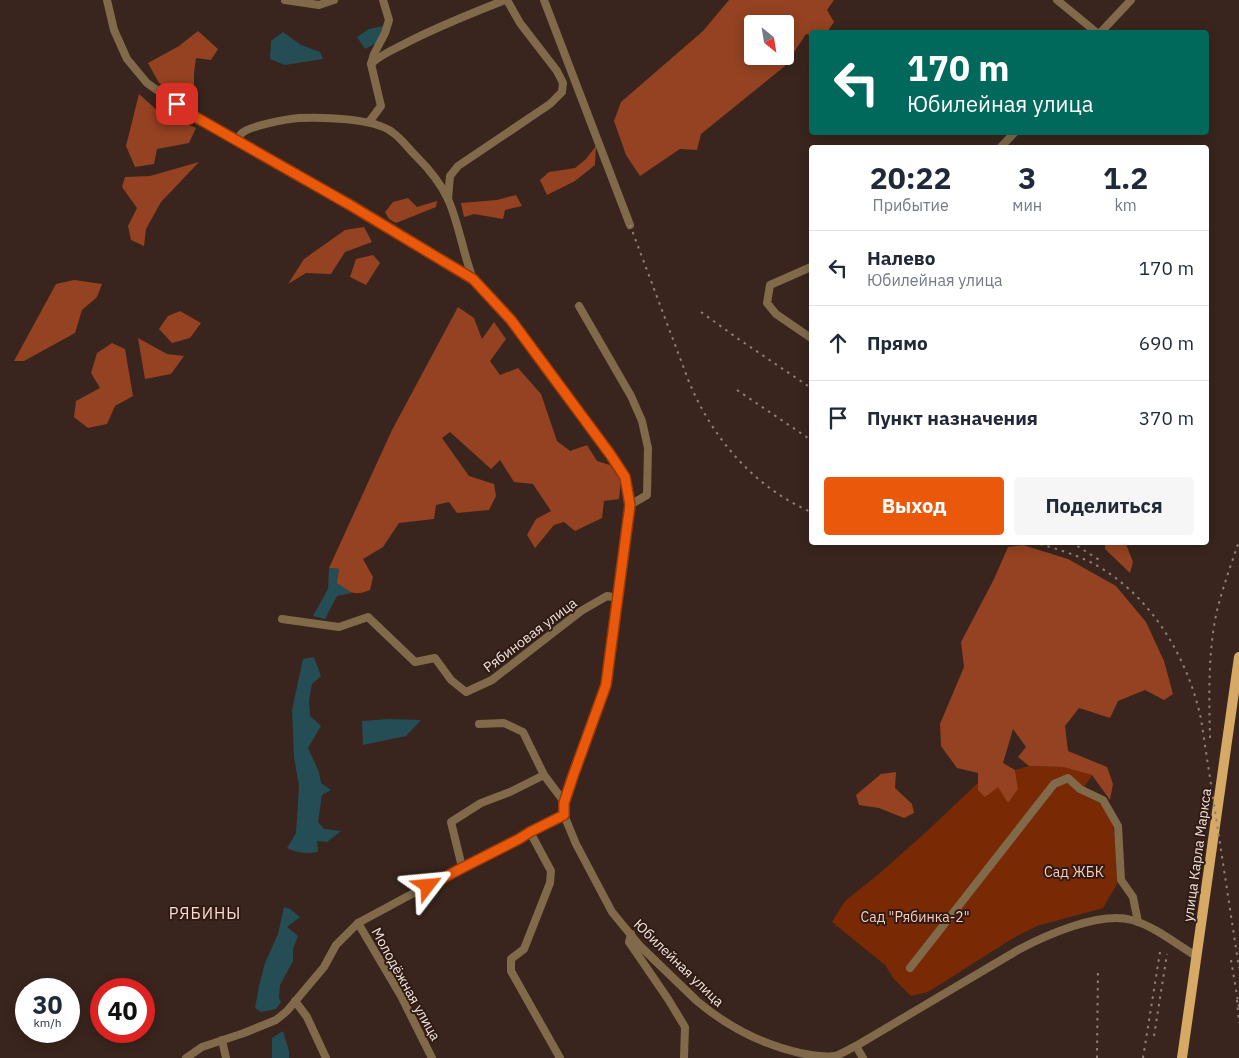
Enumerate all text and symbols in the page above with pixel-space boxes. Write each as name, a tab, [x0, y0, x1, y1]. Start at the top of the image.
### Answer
north arrow	[744, 15, 794, 65]
map controls	[744, 15, 794, 65]
text: 170 m	[907, 45, 1010, 91]
icon: left	[824, 50, 889, 115]
pin	[156, 83, 198, 125]
text: Юбилейная улица	[907, 89, 1094, 118]
icon: arrive	[163, 90, 191, 118]
text: 20:22	[870, 158, 952, 197]
text: 3	[1018, 158, 1036, 197]
text: 1.2	[1103, 158, 1148, 197]
text: Прибытие	[873, 195, 949, 215]
text: мин	[1012, 195, 1042, 215]
text: km	[1114, 195, 1137, 215]
text: Налево	[867, 246, 936, 270]
icon: left	[824, 254, 852, 282]
text: 170 m	[1139, 256, 1194, 280]
text: Юбилейная улица	[867, 270, 1003, 290]
icon: ahead	[824, 329, 852, 357]
text: Прямо	[867, 331, 928, 355]
text: 690 m	[1139, 331, 1194, 355]
icon: arrive	[824, 404, 852, 432]
text: Пункт назначения	[867, 406, 1038, 430]
text: 370 m	[1139, 406, 1194, 430]
button: Выход	[824, 477, 1004, 535]
button: Поделиться	[1014, 477, 1194, 535]
street label: Рябиновая улица	[480, 594, 581, 676]
street label: улица Карла Маркса	[1179, 787, 1215, 923]
position arrow	[401, 859, 453, 911]
park label: Сад ЖБК	[1044, 863, 1104, 881]
district label: РЯБИНЫ	[169, 903, 241, 923]
park label: Сад "Рябинка-2"	[860, 908, 970, 926]
street label: Юбилейная улица	[630, 915, 728, 1011]
street label: Молодёжная улица	[367, 924, 445, 1044]
speed limit sign: 40	[90, 978, 155, 1043]
text: 30	[32, 988, 63, 1021]
text: km/h	[33, 1015, 62, 1030]

